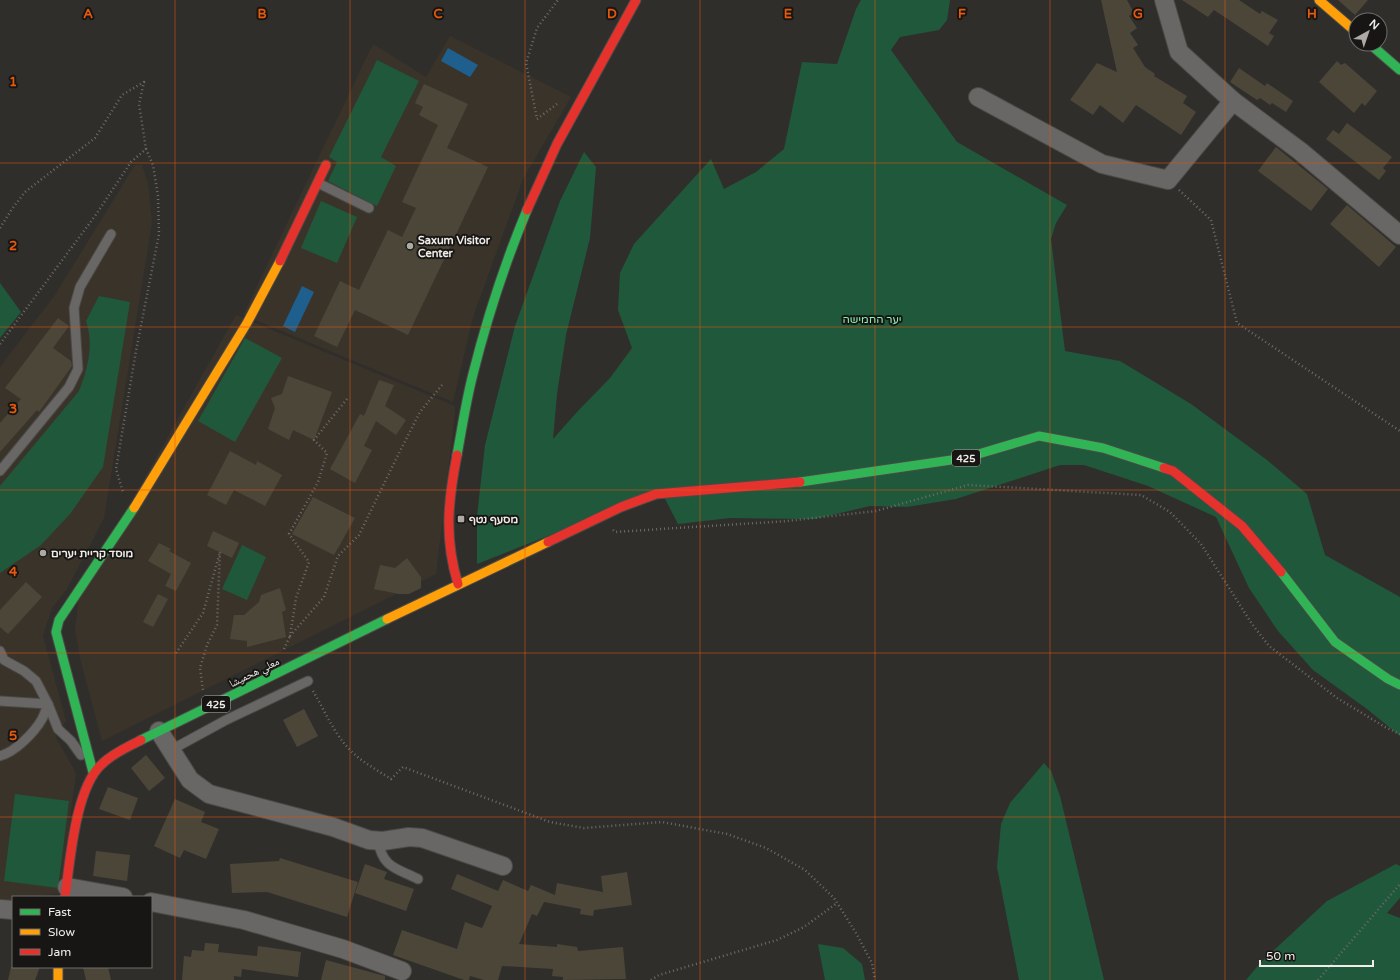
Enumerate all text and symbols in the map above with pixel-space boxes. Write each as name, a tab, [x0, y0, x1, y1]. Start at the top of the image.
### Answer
text: A	[83, 6, 93, 22]
text: B	[257, 6, 267, 22]
text: C	[433, 6, 443, 22]
text: D	[607, 6, 617, 22]
text: E	[784, 6, 792, 22]
text: F	[958, 6, 966, 22]
text: G	[1133, 6, 1143, 22]
text: H	[1307, 6, 1317, 22]
north arrow	[1348, 12, 1388, 52]
text: N	[1367, 17, 1382, 33]
text: 1	[9, 74, 17, 90]
place label: Saxum Visitor Center	[418, 234, 491, 260]
text: 2	[9, 238, 17, 254]
marker: Saxum Visitor Center	[405, 241, 415, 251]
park label: יער החמישה	[842, 313, 902, 326]
text: 3	[9, 401, 17, 417]
road number: 425	[952, 450, 980, 466]
place label: מסעף נטף	[469, 513, 518, 526]
marker: מסעף נטף	[456, 514, 466, 524]
place label: מוסד קריית יערים	[51, 547, 133, 560]
marker: מוסד קריית יערים	[38, 548, 48, 558]
text: 4	[9, 564, 18, 580]
street label: معلي هحميشا	[227, 655, 282, 692]
road number: 425	[202, 696, 230, 712]
text: 5	[9, 728, 17, 744]
legend	[12, 896, 152, 968]
text: Fast	[48, 905, 72, 919]
text: Slow	[48, 925, 75, 939]
scale bar	[1260, 942, 1373, 968]
text: Jam	[48, 945, 71, 959]
text: 50 m	[1266, 949, 1295, 963]

